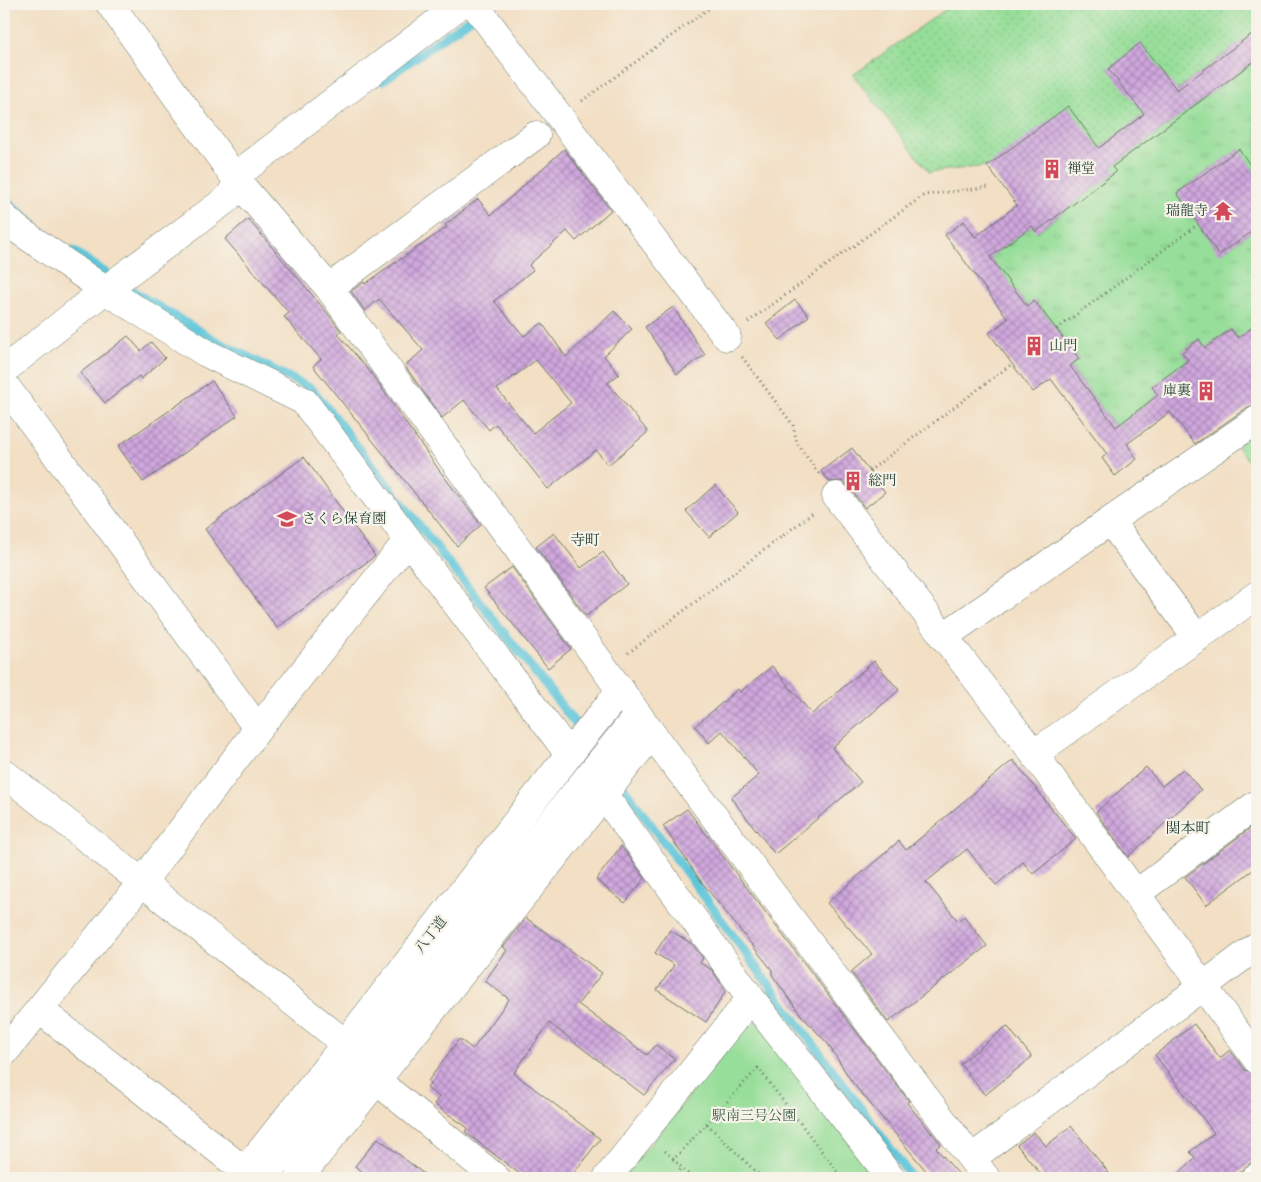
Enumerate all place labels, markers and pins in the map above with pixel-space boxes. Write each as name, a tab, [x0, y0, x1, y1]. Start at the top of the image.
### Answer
building icon: 禅堂	[1041, 158, 1063, 180]
place label: 禅堂	[1067, 161, 1095, 176]
temple icon: 瑞龍寺	[1212, 200, 1234, 222]
place label: 瑞龍寺	[1166, 203, 1208, 218]
building icon: 山門	[1023, 335, 1045, 357]
place label: 山門	[1049, 338, 1077, 353]
building icon: 庫裏	[1195, 380, 1217, 402]
place label: 庫裏	[1163, 383, 1191, 398]
building icon: 総門	[842, 470, 864, 492]
place label: 総門	[868, 473, 896, 488]
school or university icon: さくら保育園	[276, 508, 298, 530]
place label: さくら保育園	[302, 511, 386, 526]

